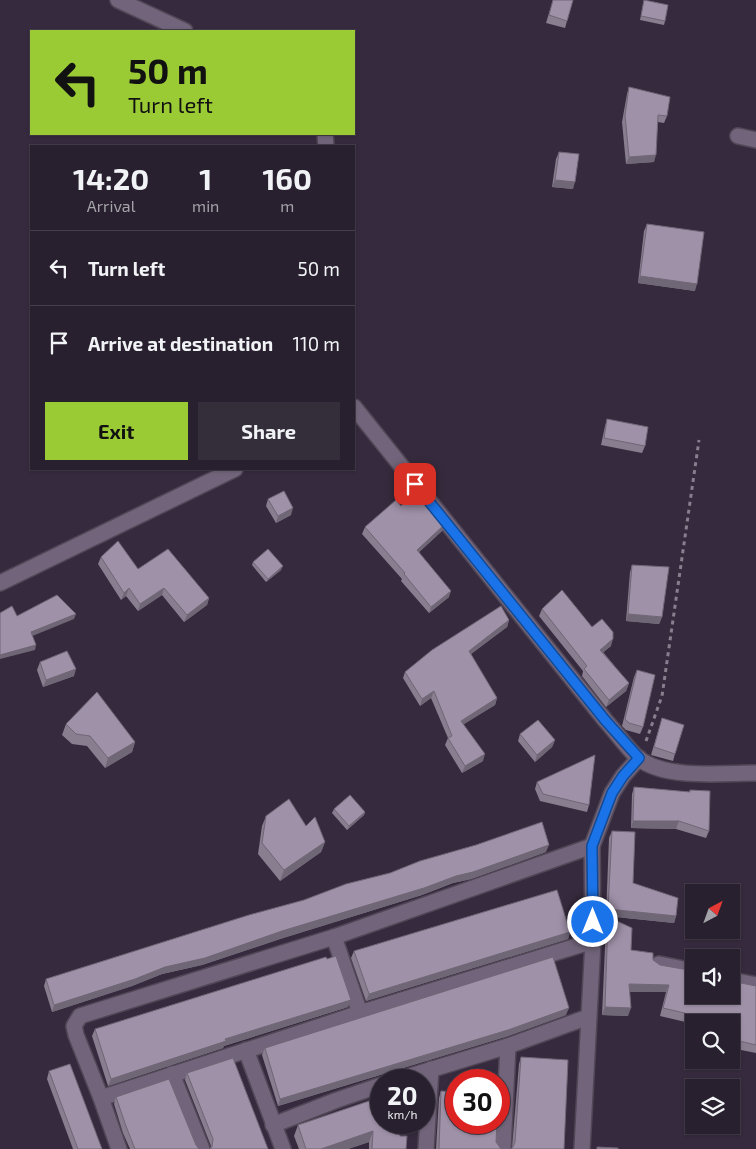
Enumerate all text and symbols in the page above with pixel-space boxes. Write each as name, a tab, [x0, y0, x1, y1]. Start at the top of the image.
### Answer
text: 50 m	[128, 49, 208, 91]
icon: left	[45, 50, 110, 115]
text: Turn left	[128, 91, 213, 117]
text: 14:20	[73, 160, 149, 196]
text: 1	[199, 160, 212, 196]
text: 160	[262, 160, 312, 196]
text: Arrival	[87, 196, 135, 215]
text: min	[192, 196, 219, 215]
text: m	[280, 196, 294, 215]
icon: left	[45, 254, 73, 282]
text: Turn left	[88, 257, 165, 280]
text: 50 m	[297, 257, 340, 280]
icon: arrive	[45, 329, 73, 357]
text: Arrive at destination	[88, 332, 273, 355]
text: 110 m	[293, 332, 340, 355]
button: Exit	[45, 402, 188, 460]
button: Share	[198, 402, 340, 460]
pin	[394, 463, 436, 505]
icon: arrive	[401, 470, 429, 498]
north arrow	[685, 884, 740, 939]
map controls	[685, 884, 740, 1134]
position arrow	[566, 895, 618, 947]
button: sound	[685, 949, 740, 1004]
button: search	[685, 1014, 740, 1069]
speed limit sign: 30	[445, 1069, 510, 1134]
button: layers	[685, 1079, 740, 1134]
text: 20	[387, 1080, 418, 1110]
text: km/h	[388, 1107, 417, 1121]

